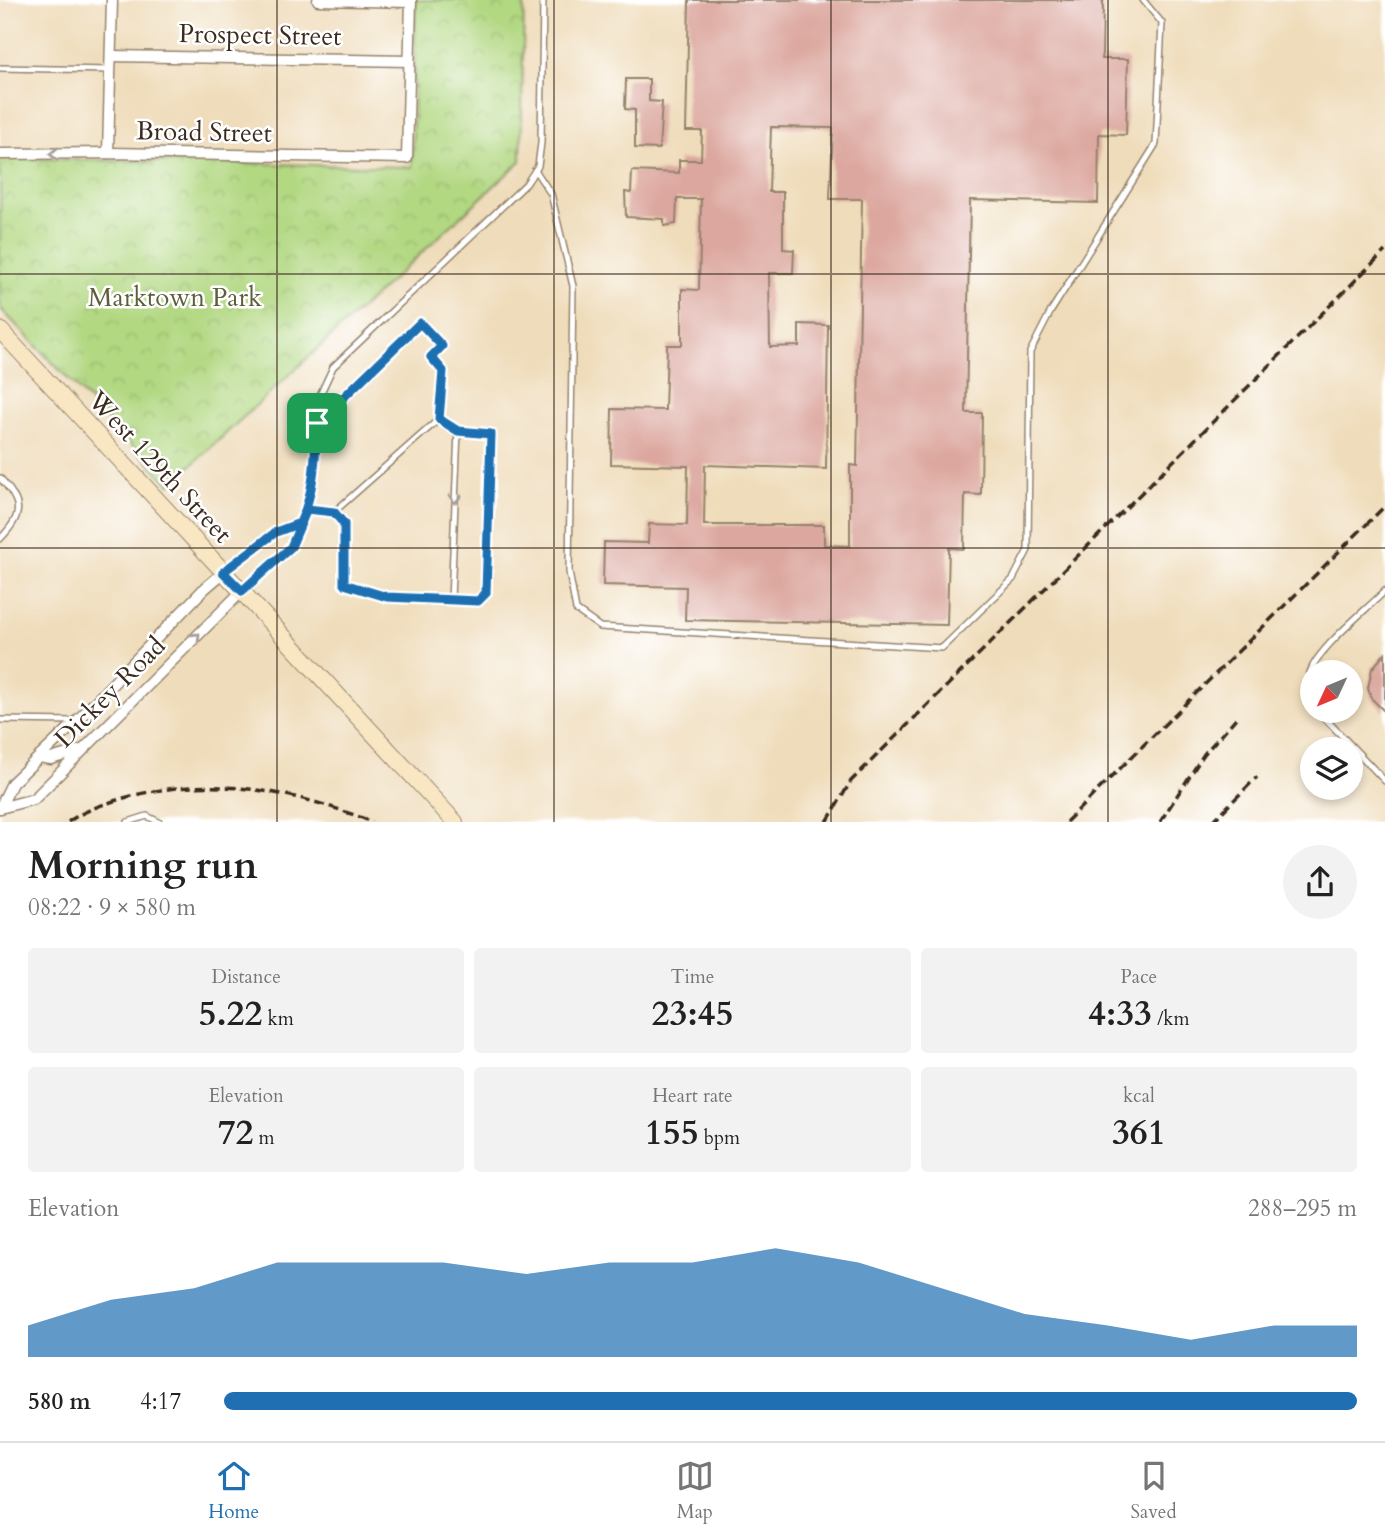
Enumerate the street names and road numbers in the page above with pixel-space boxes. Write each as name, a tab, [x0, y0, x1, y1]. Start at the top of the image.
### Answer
street label: Prospect Street	[178, 16, 342, 54]
street label: Broad Street	[136, 113, 272, 151]
street label: West 129th Street	[80, 383, 240, 551]
street label: Dickey Road	[47, 629, 173, 755]

